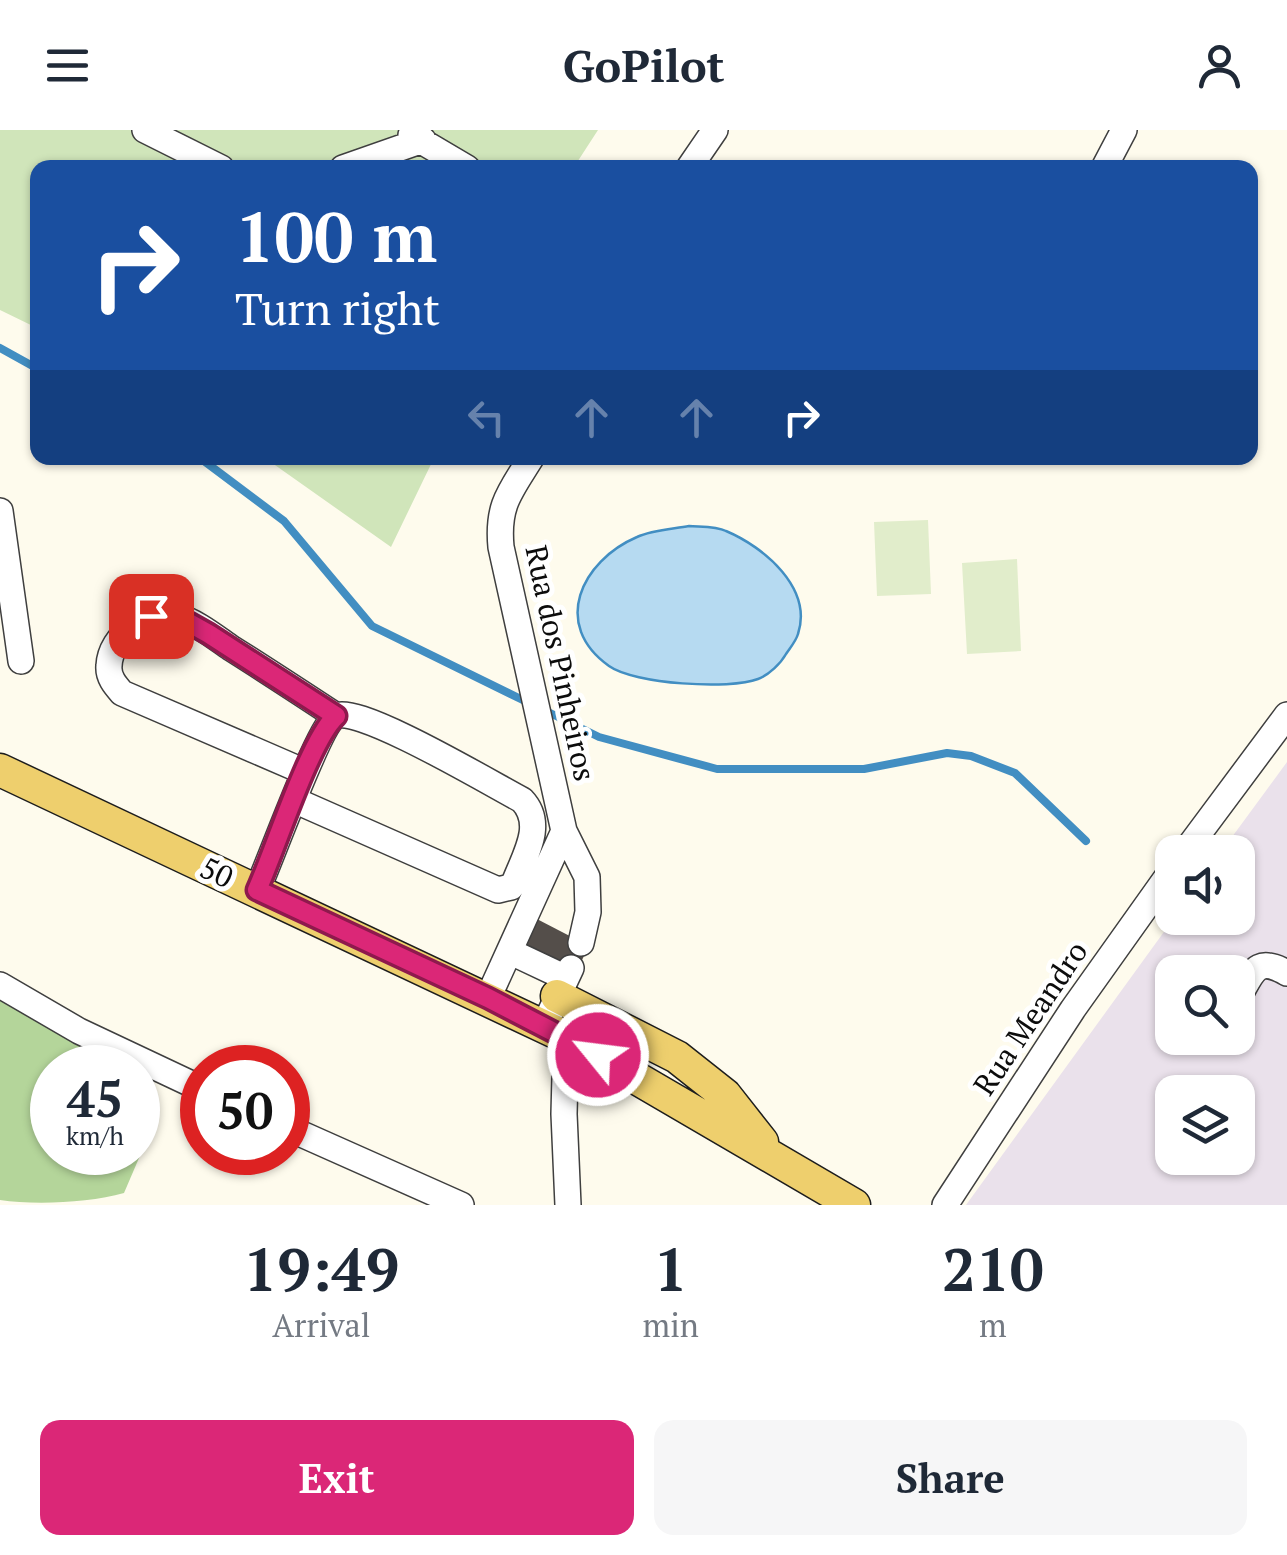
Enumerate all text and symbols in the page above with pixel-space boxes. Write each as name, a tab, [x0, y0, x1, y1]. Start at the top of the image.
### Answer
text: GoPilot	[563, 35, 724, 95]
icon: menu	[40, 38, 95, 93]
icon: person	[1192, 38, 1247, 93]
text: 100 m	[235, 189, 437, 282]
icon: right	[70, 200, 200, 330]
text: Turn right	[235, 278, 440, 338]
icon: left	[459, 390, 514, 445]
icon: ahead	[564, 390, 619, 445]
icon: ahead	[669, 390, 724, 445]
icon: right	[774, 390, 829, 445]
street label: Rua dos Pinheiros	[517, 542, 605, 784]
pin	[109, 574, 194, 659]
icon: arrive	[124, 589, 179, 644]
map controls	[1155, 835, 1255, 1175]
button: sound	[1155, 835, 1255, 935]
street label: 50	[194, 847, 240, 897]
street label: Rua Meandro	[964, 933, 1096, 1103]
button: search	[1155, 955, 1255, 1055]
position arrow	[546, 1003, 650, 1107]
speed limit sign: 50	[180, 1045, 310, 1175]
text: 45	[67, 1065, 123, 1131]
button: layers	[1155, 1075, 1255, 1175]
text: km/h	[66, 1119, 124, 1152]
text: 19:49	[243, 1229, 399, 1308]
text: 1	[654, 1229, 688, 1308]
text: 210	[942, 1229, 1044, 1308]
text: Arrival	[272, 1304, 370, 1346]
text: min	[643, 1304, 699, 1346]
text: m	[979, 1304, 1007, 1346]
button: Exit	[40, 1420, 634, 1535]
button: Share	[654, 1420, 1247, 1535]

